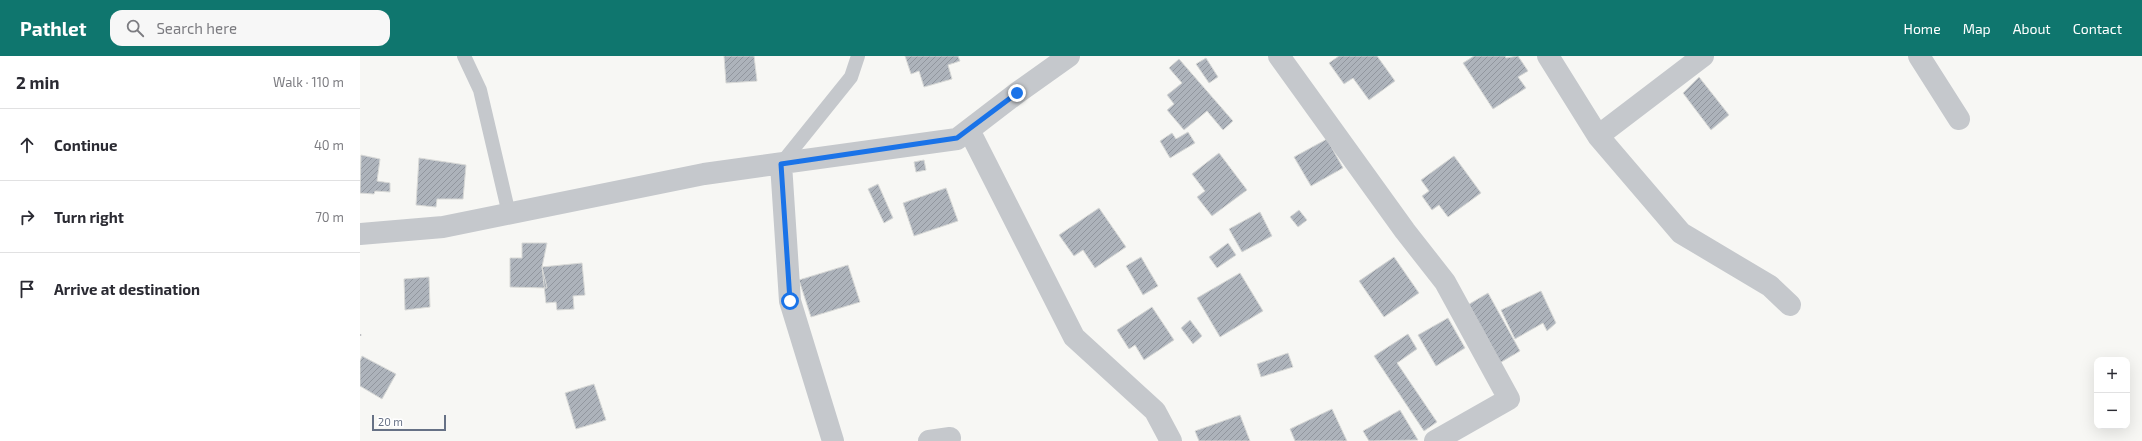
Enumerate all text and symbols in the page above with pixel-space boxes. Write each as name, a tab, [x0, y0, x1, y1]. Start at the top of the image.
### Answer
search box	[110, 10, 390, 46]
text: Pathlet	[20, 17, 86, 40]
icon: search	[124, 17, 146, 39]
text: Search here	[156, 19, 237, 37]
text: Home	[1904, 20, 1941, 37]
text: Map	[1963, 20, 1991, 37]
text: About	[2013, 20, 2051, 37]
text: Contact	[2073, 20, 2122, 37]
text: 2 min	[16, 72, 59, 92]
text: Walk · 110 m	[273, 74, 344, 90]
route end	[1008, 84, 1026, 102]
icon: ahead	[16, 134, 38, 156]
text: Continue	[54, 136, 117, 154]
text: 40 m	[314, 137, 344, 153]
icon: right	[16, 206, 38, 228]
text: Turn right	[54, 208, 124, 226]
text: 70 m	[315, 209, 344, 225]
icon: arrive	[16, 278, 38, 300]
text: Arrive at destination	[54, 280, 200, 298]
route start	[781, 292, 799, 310]
map controls	[2094, 357, 2130, 429]
button: +	[2094, 357, 2130, 393]
button: −	[2094, 393, 2130, 429]
scale bar	[372, 413, 446, 432]
text: 20 m	[378, 415, 403, 428]

